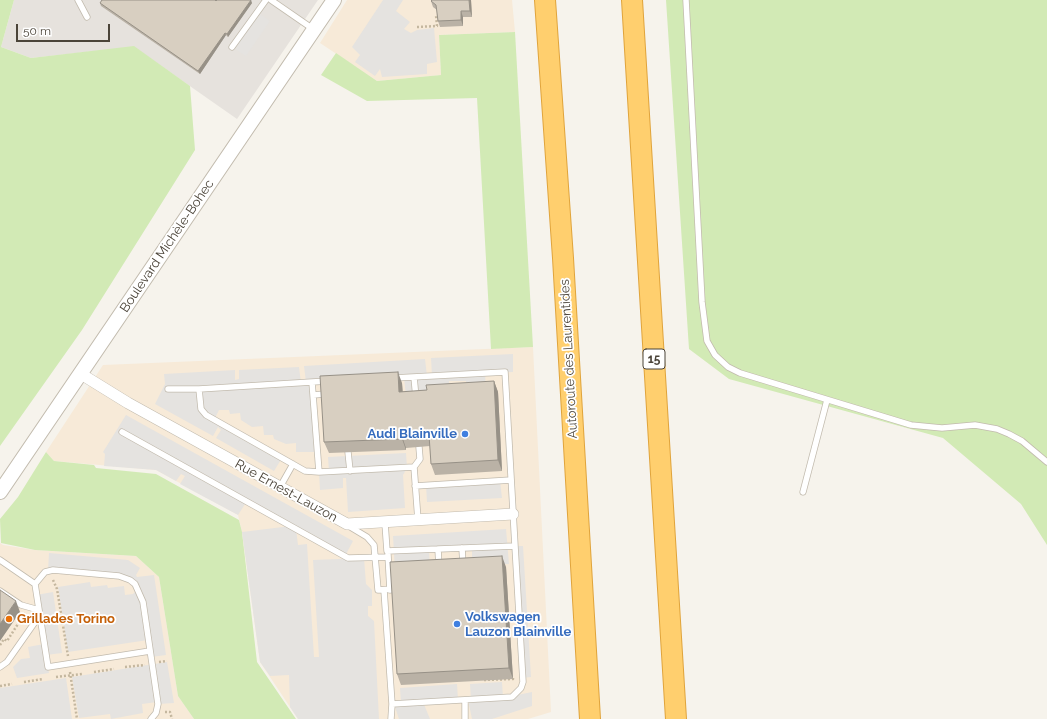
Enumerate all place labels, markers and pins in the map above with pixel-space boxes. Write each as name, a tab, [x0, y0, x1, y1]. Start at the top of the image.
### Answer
place label: Audi Blainville	[368, 426, 457, 442]
marker: Audi Blainville	[460, 429, 470, 439]
place label: Volkswagen Lauzon Blainville	[465, 609, 571, 640]
place label: Grillades Torino	[17, 611, 115, 627]
marker: Grillades Torino	[4, 614, 14, 624]
marker: Volkswagen Lauzon Blainville	[452, 619, 462, 629]

